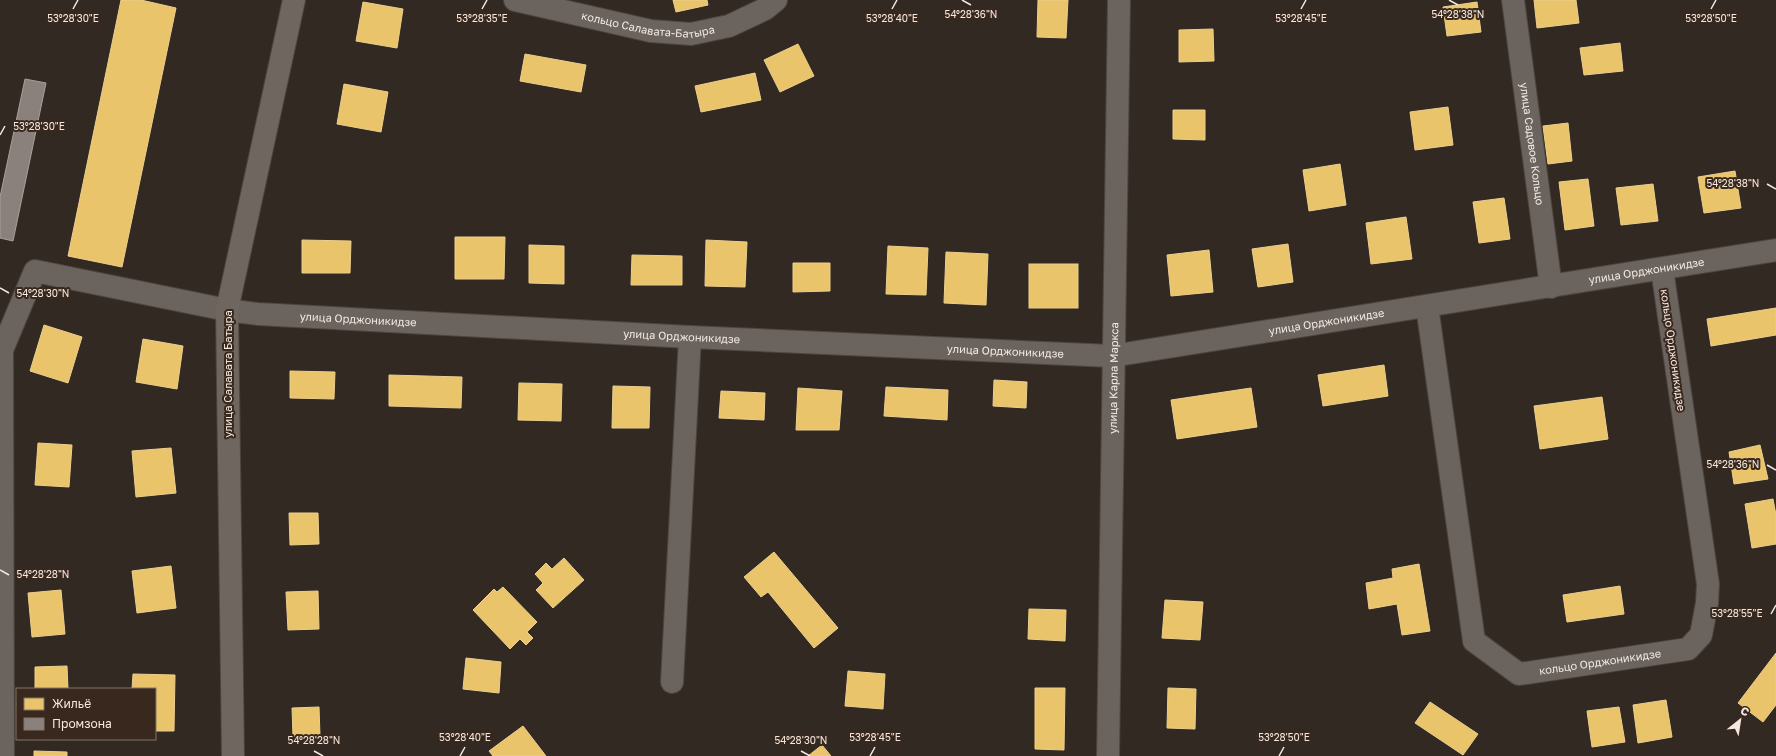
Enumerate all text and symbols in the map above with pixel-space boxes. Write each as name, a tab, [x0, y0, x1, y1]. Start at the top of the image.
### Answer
street label: кольцо Салавата-Батыра	[580, 8, 716, 40]
text: 54°28'36"N	[945, 8, 997, 20]
text: 54°28'38"N	[1432, 8, 1484, 20]
text: 53°28'30"E	[47, 12, 99, 24]
text: 53°28'35"E	[456, 12, 508, 24]
text: 53°28'40"E	[866, 12, 918, 24]
text: 53°28'45"E	[1275, 12, 1327, 24]
text: 53°28'50"E	[1685, 12, 1737, 24]
street label: улица Садовое Кольцо	[1518, 82, 1547, 206]
text: 53°28'30"E	[13, 120, 65, 132]
text: 54°28'38"N	[1707, 177, 1759, 189]
street label: улица Орджоникидзе	[1587, 255, 1705, 286]
text: 54°28'30"N	[17, 287, 69, 299]
street label: кольцо Орджоникидзе	[1659, 288, 1688, 412]
street label: улица Орджоникидзе	[1268, 306, 1385, 337]
street label: улица Орджоникидзе	[299, 309, 417, 328]
street label: улица Салавата Батыра	[221, 310, 234, 438]
street label: улица Карла Маркса	[1106, 322, 1120, 434]
street label: улица Орджоникидзе	[623, 326, 740, 345]
street label: улица Орджоникидзе	[947, 342, 1064, 360]
text: 54°28'36"N	[1707, 458, 1759, 470]
text: 54°28'28"N	[17, 568, 69, 580]
text: 53°28'55"E	[1711, 607, 1763, 619]
street label: кольцо Орджоникидзе	[1538, 646, 1662, 677]
legend	[16, 688, 156, 740]
text: Жильё	[52, 696, 91, 711]
north arrow	[1720, 700, 1760, 740]
text: С	[1739, 703, 1752, 719]
text: Промзона	[52, 716, 112, 731]
text: 53°28'40"E	[439, 731, 491, 743]
text: 53°28'45"E	[849, 731, 901, 743]
text: 53°28'50"E	[1258, 731, 1310, 743]
text: 54°28'28"N	[288, 734, 340, 746]
text: 54°28'30"N	[775, 734, 827, 746]

